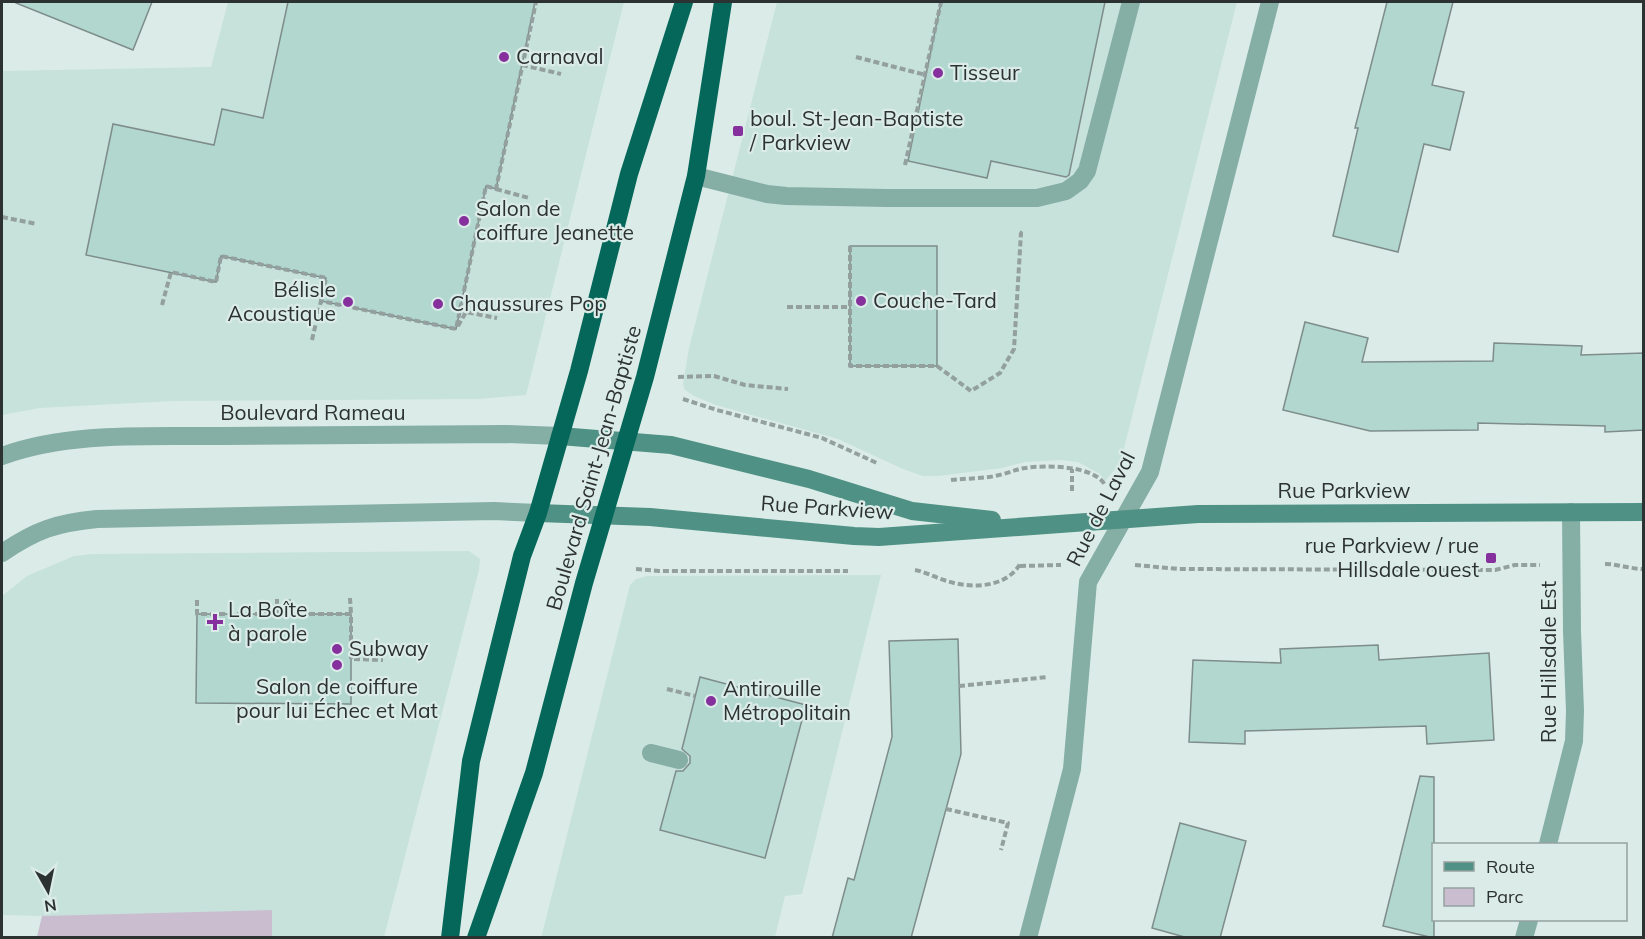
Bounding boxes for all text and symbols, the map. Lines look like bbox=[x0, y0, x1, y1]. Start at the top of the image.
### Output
place label: Carnaval bbox=[516, 43, 604, 69]
marker: Carnaval bbox=[497, 50, 511, 64]
place label: Tisseur bbox=[950, 59, 1020, 85]
marker: Tisseur bbox=[931, 66, 945, 80]
place label: boul. St-Jean-Baptiste / Parkview bbox=[749, 105, 964, 155]
marker: boul. St-Jean-Baptiste / Parkview bbox=[731, 124, 745, 138]
place label: Salon de coiffure Jeanette bbox=[476, 195, 634, 245]
marker: Salon de coiffure Jeanette bbox=[457, 214, 471, 228]
place label: Bélisle Acoustique bbox=[228, 276, 336, 326]
place label: Couche-Tard bbox=[873, 287, 997, 313]
place label: Chaussures Pop bbox=[450, 290, 607, 316]
marker: Couche-Tard bbox=[854, 294, 868, 308]
marker: Bélisle Acoustique bbox=[341, 295, 355, 309]
marker: Chaussures Pop bbox=[431, 297, 445, 311]
street label: Boulevard Saint-Jean-Baptiste bbox=[540, 322, 646, 613]
street label: Boulevard Rameau bbox=[220, 399, 406, 425]
street label: Rue de Laval bbox=[1060, 447, 1140, 570]
street label: Rue Parkview bbox=[1277, 477, 1411, 503]
street label: Rue Parkview bbox=[760, 489, 894, 525]
place label: rue Parkview / rue Hillsdale ouest bbox=[1305, 532, 1479, 582]
marker: rue Parkview / rue Hillsdale ouest bbox=[1484, 551, 1498, 565]
street label: Rue Hillsdale Est bbox=[1535, 581, 1561, 743]
place label: La Boîte à parole bbox=[228, 596, 307, 646]
marker: La Boîte à parole bbox=[206, 613, 224, 631]
place label: Subway bbox=[349, 635, 428, 661]
marker: Subway bbox=[330, 642, 344, 656]
marker: Salon de coiffure pour lui Échec et Mat bbox=[330, 658, 344, 672]
place label: Salon de coiffure pour lui Échec et Mat bbox=[236, 673, 438, 723]
place label: Antirouille Métropolitain bbox=[723, 675, 851, 725]
marker: Antirouille Métropolitain bbox=[704, 694, 718, 708]
legend bbox=[1432, 843, 1627, 921]
text: Route bbox=[1486, 855, 1535, 878]
north arrow bbox=[18, 861, 78, 921]
text: Parc bbox=[1486, 885, 1524, 908]
text: N bbox=[43, 895, 58, 917]

